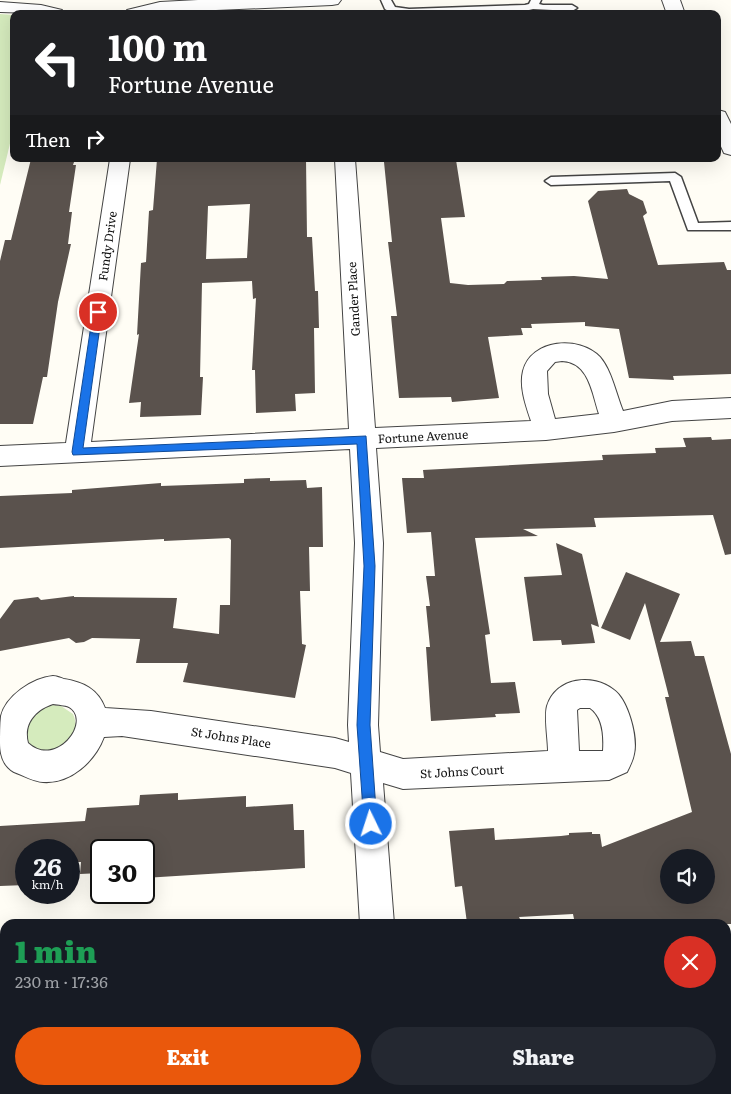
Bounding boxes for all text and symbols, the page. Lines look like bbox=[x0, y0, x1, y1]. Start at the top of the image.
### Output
text: 100 m bbox=[108, 20, 208, 72]
icon: left bbox=[25, 30, 90, 95]
text: Fortune Avenue bbox=[108, 67, 274, 100]
text: Then bbox=[25, 125, 71, 153]
icon: right bbox=[81, 125, 109, 153]
street label: Fundy Drive bbox=[93, 210, 121, 282]
street label: Gander Place bbox=[342, 261, 364, 337]
pin bbox=[77, 291, 119, 333]
icon: arrive bbox=[84, 298, 112, 326]
street label: Fortune Avenue bbox=[377, 425, 469, 447]
street label: St Johns Place bbox=[190, 722, 272, 752]
street label: St Johns Court bbox=[419, 760, 505, 782]
position arrow bbox=[344, 797, 396, 849]
speed limit sign: 30 bbox=[90, 839, 155, 904]
text: 26 bbox=[33, 847, 62, 884]
map controls bbox=[660, 849, 715, 904]
button: sound bbox=[660, 849, 715, 904]
text: km/h bbox=[32, 875, 63, 893]
text: 1 min bbox=[15, 928, 97, 972]
button: close bbox=[664, 936, 716, 988]
text: 230 m · 17:36 bbox=[15, 969, 108, 993]
button: Exit bbox=[15, 1027, 361, 1085]
button: Share bbox=[371, 1027, 716, 1085]

